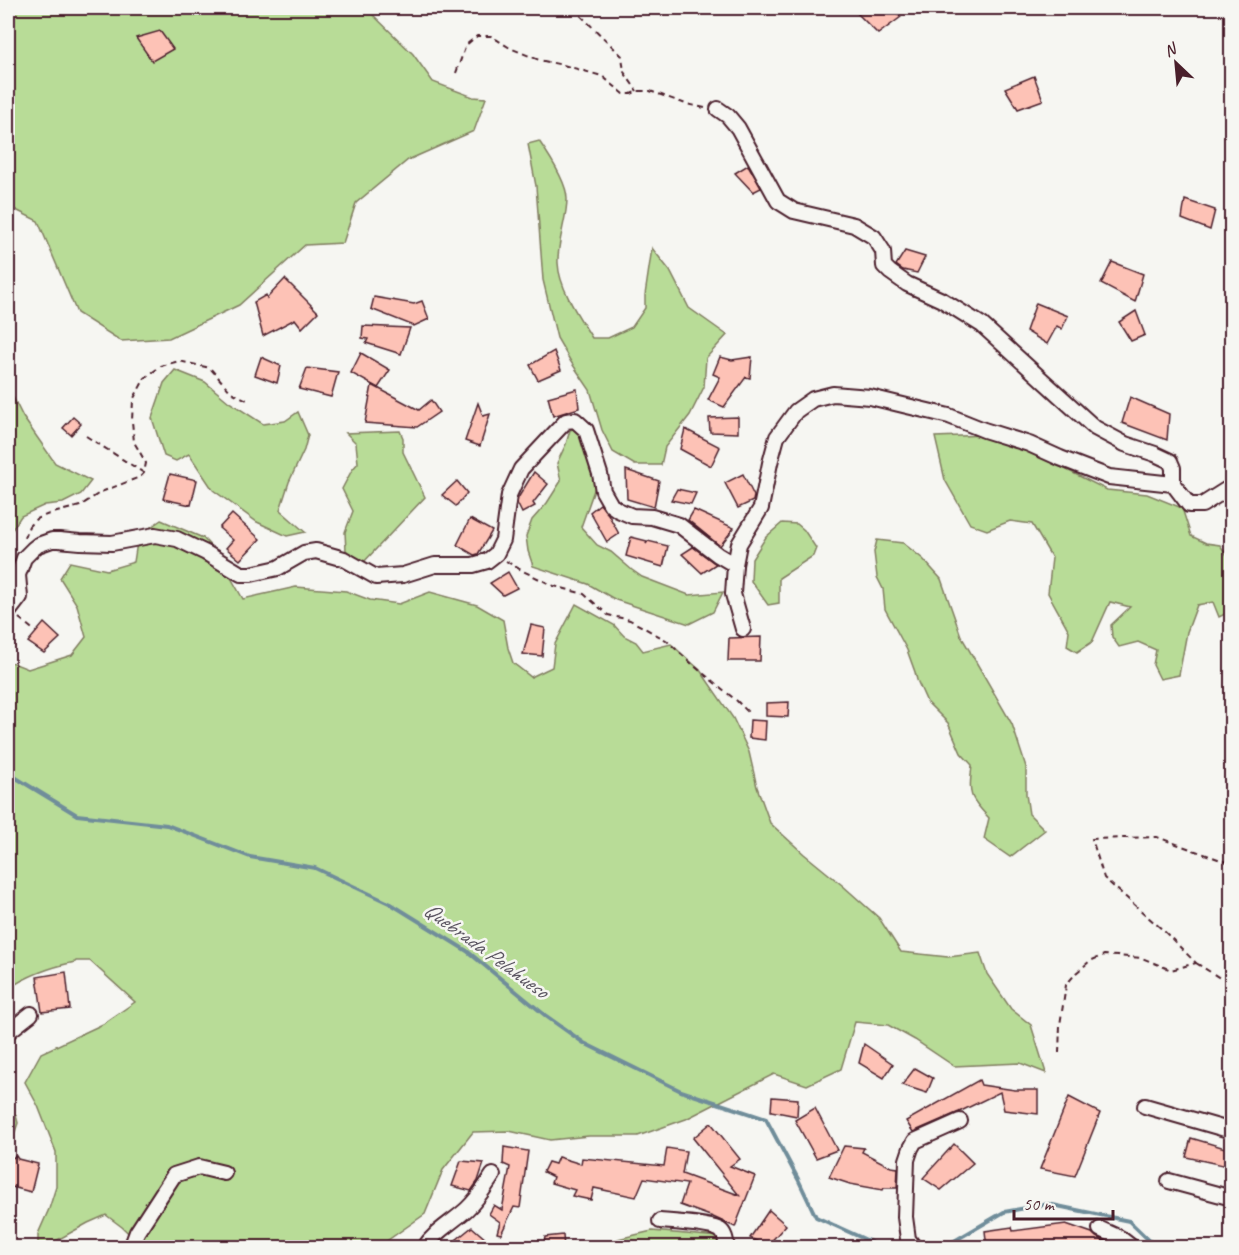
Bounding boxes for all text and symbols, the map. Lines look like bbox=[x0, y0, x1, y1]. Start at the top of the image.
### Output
north arrow bbox=[1146, 33, 1206, 93]
text: N bbox=[1161, 38, 1181, 62]
water label: Quebrada Pelahueso bbox=[418, 895, 556, 1006]
scale bar bbox=[1014, 1183, 1113, 1221]
text: 50 m bbox=[1023, 1193, 1056, 1215]

